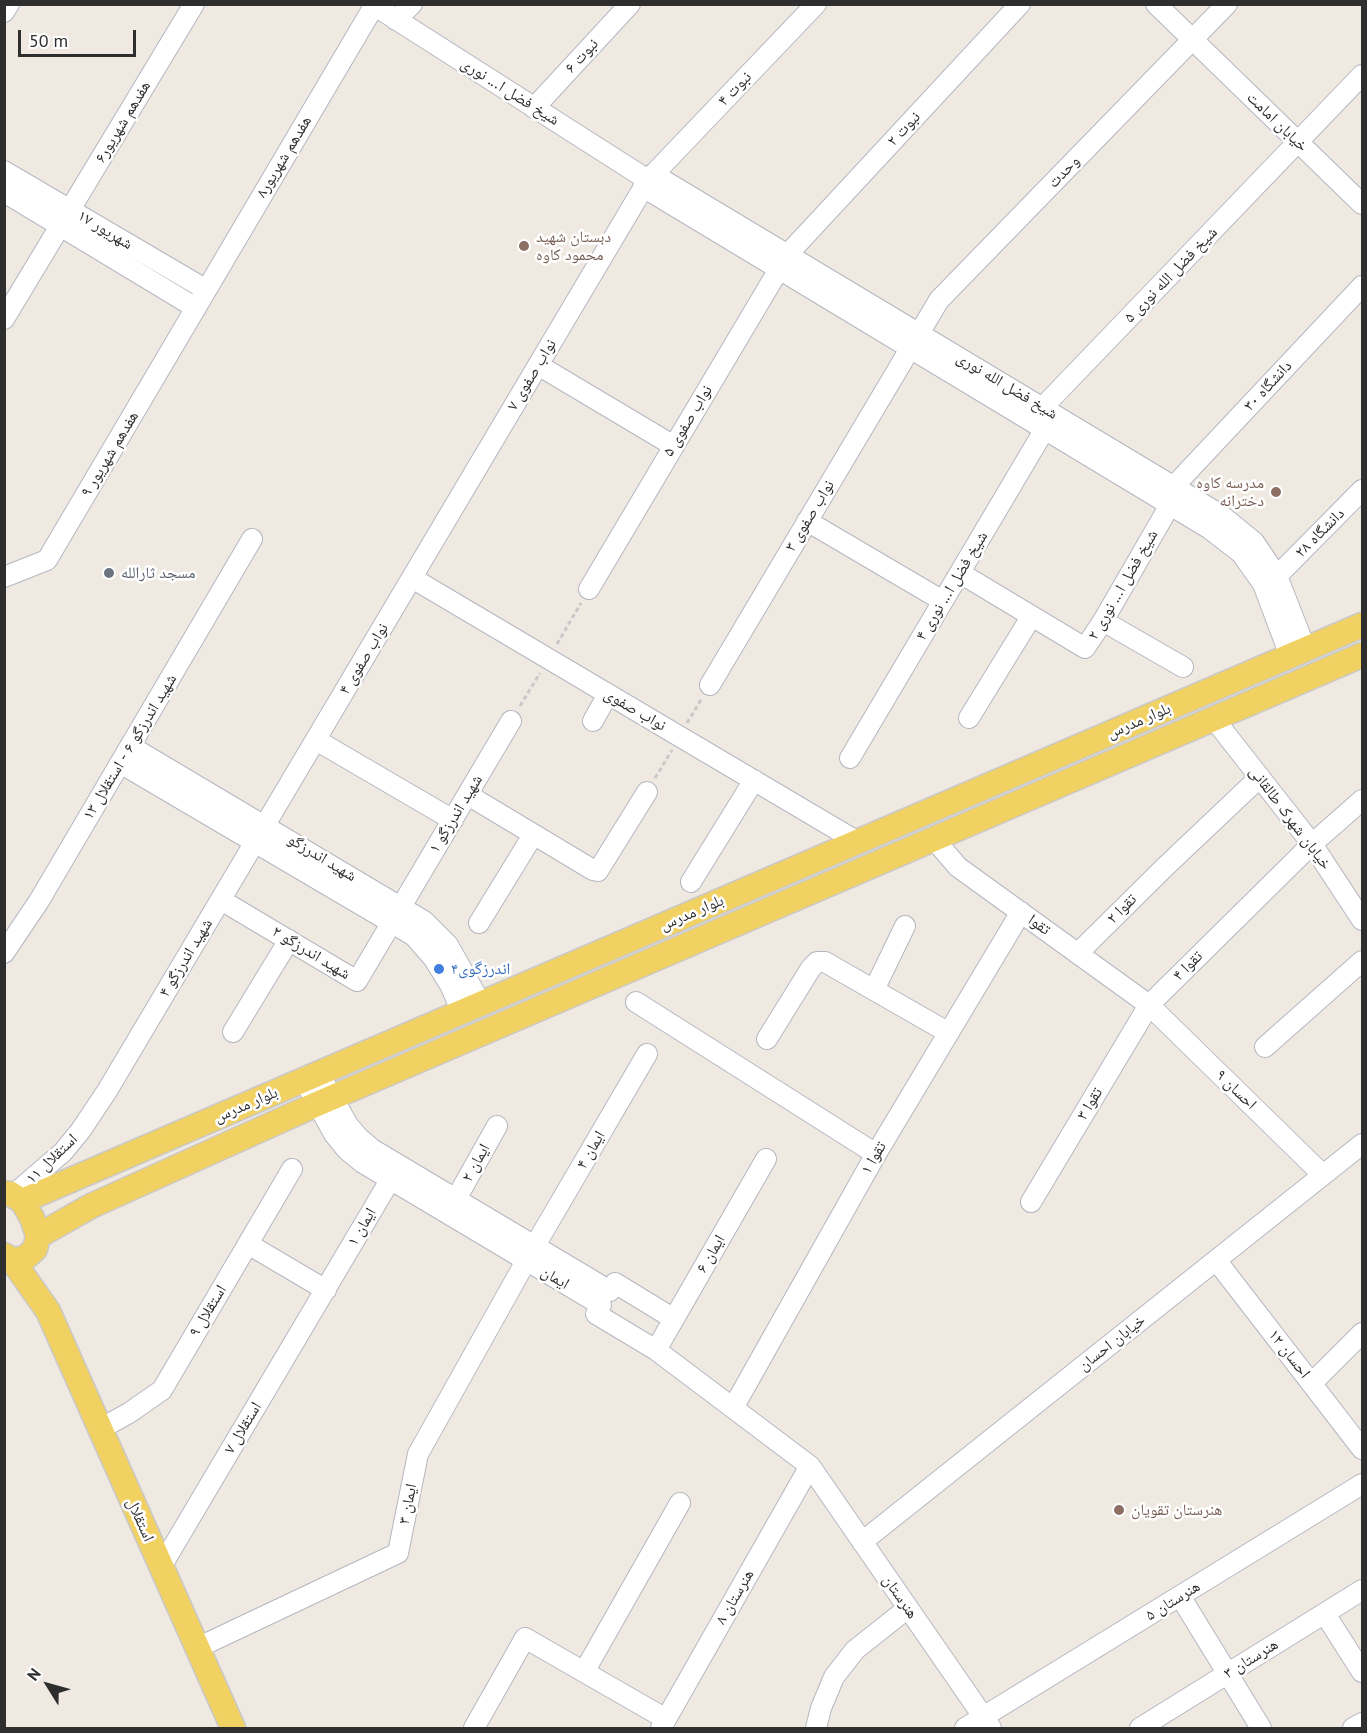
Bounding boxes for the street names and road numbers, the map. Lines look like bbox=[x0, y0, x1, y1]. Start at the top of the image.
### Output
street label: نبوت ۶ bbox=[561, 35, 603, 77]
street label: شیخ فضل ا... نوری bbox=[457, 54, 563, 130]
street label: نبوت ۴ bbox=[714, 68, 756, 110]
street label: هفدهم شهریور۶ bbox=[91, 78, 155, 166]
street label: خیابان امامت bbox=[1242, 88, 1312, 156]
street label: نبوت ۲ bbox=[883, 108, 925, 150]
street label: هفدهم شهریور۸ bbox=[252, 113, 316, 201]
street label: وحدت bbox=[1044, 152, 1084, 192]
street label: ۱۷ شهریور bbox=[74, 206, 136, 254]
street label: شیخ فضل‌ الله نوری ۵ bbox=[1120, 223, 1222, 327]
street label: نواب صفوی ۷ bbox=[503, 336, 561, 414]
street label: شیخ فضل الله نوری bbox=[953, 348, 1061, 424]
street label: دانشگاه ۳۰ bbox=[1240, 357, 1296, 415]
street label: نواب صفوی ۵ bbox=[659, 382, 717, 460]
street label: هفدهم شهریور ۹ bbox=[77, 408, 143, 500]
street label: نواب صفوی ۳ bbox=[781, 477, 839, 555]
street label: دانشگاه ۲۸ bbox=[1291, 504, 1349, 562]
street label: شیخ فضل ا... نوری ۲ bbox=[1084, 527, 1162, 643]
street label: شیخ فضل ا... نوری ۴ bbox=[912, 528, 992, 644]
street label: نواب صفوی ۴ bbox=[335, 620, 393, 698]
street label: شهید اندرزگو ۶ - استقلال ۱۳ bbox=[79, 671, 181, 823]
street label: نواب صفوی bbox=[601, 685, 669, 735]
street label: بلوار مدرس bbox=[1104, 699, 1174, 743]
street label: خیابان شهرک طالقانی bbox=[1245, 762, 1335, 874]
street label: شهید اندرزگو ۱ bbox=[425, 771, 487, 857]
street label: شهید اندرزگو bbox=[284, 830, 360, 886]
street label: تقوا ۲ bbox=[1103, 890, 1141, 928]
street label: بلوار مدرس bbox=[657, 891, 727, 935]
street label: تقوا bbox=[1024, 911, 1054, 939]
street label: شهید اندرزگو ۴ bbox=[155, 915, 217, 1001]
street label: شهید اندرزگو ۲ bbox=[268, 922, 354, 984]
street label: تقوا ۴ bbox=[1169, 947, 1207, 985]
street label: احسان ۹ bbox=[1212, 1066, 1260, 1114]
street label: بلوار مدرس bbox=[211, 1083, 281, 1127]
street label: تقوا ۳ bbox=[1073, 1084, 1107, 1124]
street label: ایمان ۴ bbox=[572, 1128, 610, 1172]
street label: استقلال ۱۱ bbox=[22, 1130, 82, 1188]
street label: تقوا ۱ bbox=[857, 1138, 891, 1178]
street label: ایمان ۲ bbox=[458, 1141, 494, 1185]
street label: ایمان ۱ bbox=[343, 1205, 381, 1249]
street label: ایمان ۶ bbox=[692, 1232, 730, 1276]
street label: ایمان bbox=[537, 1262, 573, 1294]
street label: استقلال ۹ bbox=[185, 1282, 231, 1340]
street label: خیابان احسان bbox=[1075, 1311, 1149, 1375]
street label: احسان ۱۲ bbox=[1264, 1326, 1314, 1382]
street label: استقلال ۷ bbox=[220, 1399, 266, 1457]
street label: ایمان ۳ bbox=[395, 1482, 421, 1526]
street label: استقلال bbox=[122, 1495, 158, 1545]
street label: هنرستان ۸ bbox=[712, 1566, 758, 1628]
street label: هنرستان bbox=[878, 1571, 922, 1623]
street label: هنرستان ۵ bbox=[1142, 1577, 1204, 1625]
street label: هنرستان ۳ bbox=[1220, 1635, 1282, 1683]

